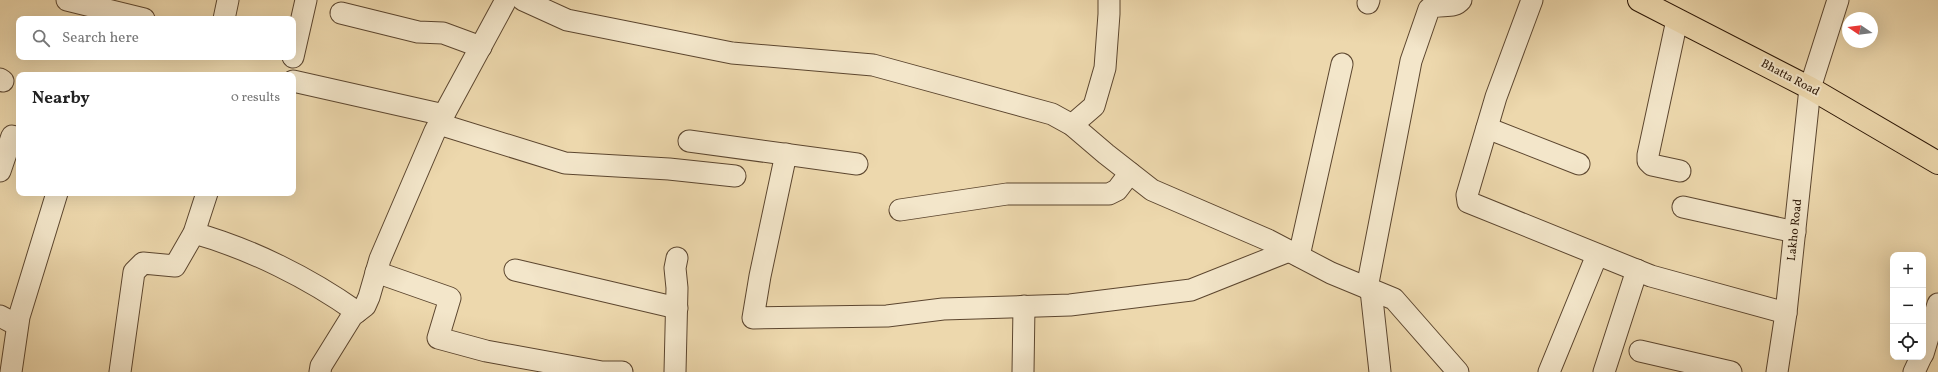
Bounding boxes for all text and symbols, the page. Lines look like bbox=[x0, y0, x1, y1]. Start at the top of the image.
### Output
north arrow bbox=[1842, 12, 1878, 48]
search box bbox=[16, 16, 296, 60]
icon: search bbox=[30, 27, 52, 49]
text: Search here bbox=[62, 28, 139, 49]
street label: Bhatta Road bbox=[1758, 56, 1822, 100]
text: Nearby bbox=[32, 87, 90, 110]
text: 0 results bbox=[231, 89, 280, 107]
street label: Lakho Road bbox=[1784, 198, 1806, 262]
map controls bbox=[1890, 252, 1926, 360]
button: + bbox=[1890, 252, 1926, 288]
button: − bbox=[1890, 288, 1926, 324]
button: locate bbox=[1890, 324, 1926, 360]

